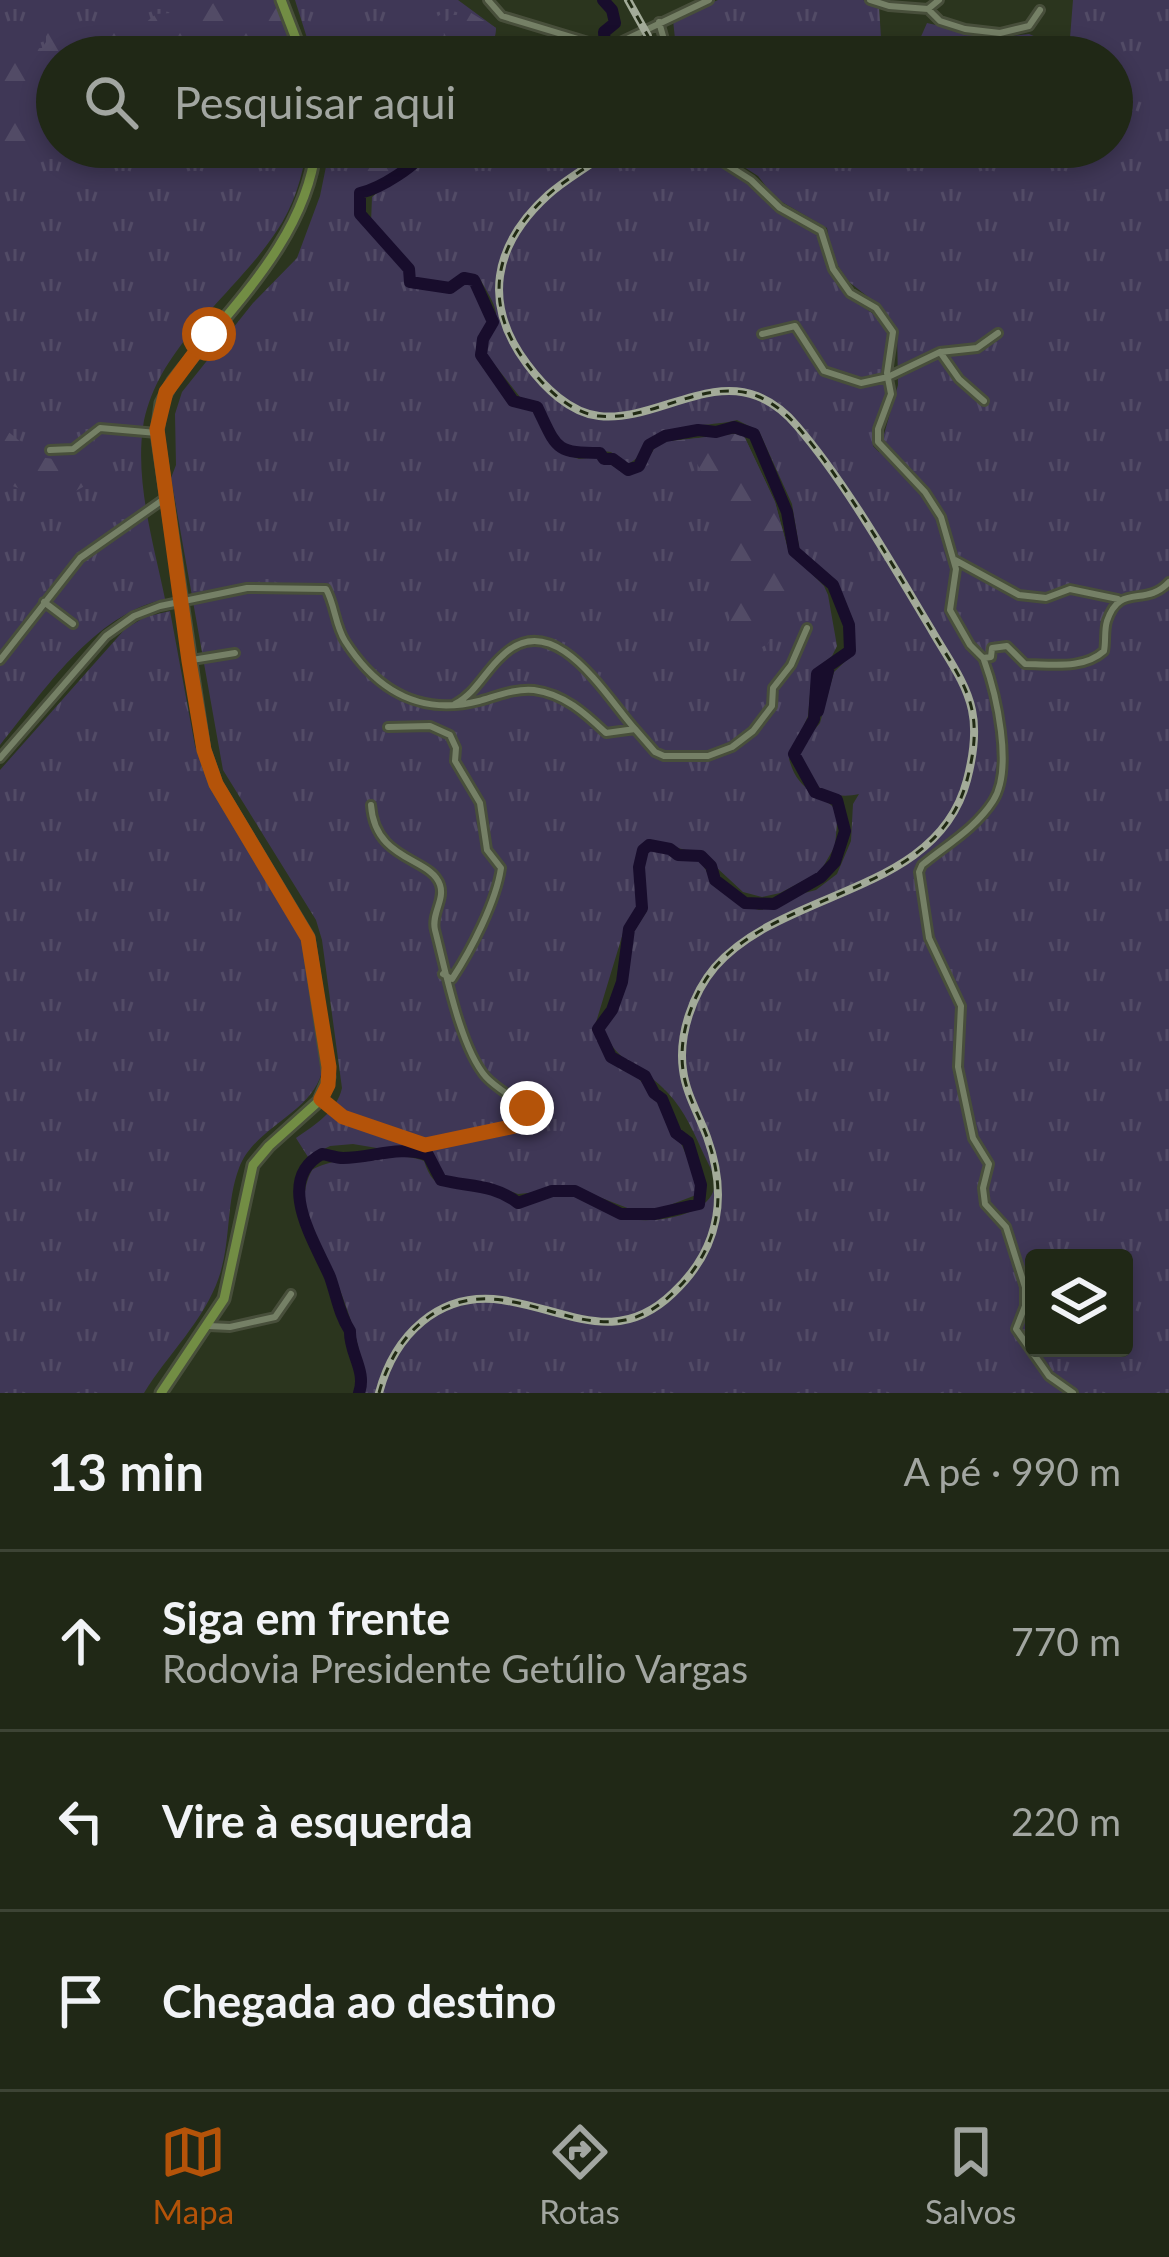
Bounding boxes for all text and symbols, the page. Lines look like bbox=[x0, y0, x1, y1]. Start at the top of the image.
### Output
search box bbox=[36, 36, 1133, 168]
icon: search bbox=[78, 69, 144, 135]
text: Pesquisar aqui bbox=[174, 75, 456, 129]
route start bbox=[182, 307, 236, 361]
route end bbox=[500, 1081, 554, 1135]
map controls bbox=[1025, 1249, 1133, 1357]
button: layers bbox=[1025, 1249, 1133, 1357]
text: 13 min bbox=[48, 1441, 204, 1502]
text: A pé · 990 m bbox=[903, 1448, 1121, 1494]
text: Siga em frente bbox=[162, 1591, 450, 1645]
icon: ahead bbox=[48, 1608, 114, 1674]
text: 770 m bbox=[1011, 1618, 1121, 1664]
text: Rodovia Presidente Getúlio Vargas bbox=[162, 1645, 748, 1691]
icon: left bbox=[48, 1788, 114, 1854]
text: Vire à esquerda bbox=[162, 1794, 473, 1848]
text: 220 m bbox=[1011, 1798, 1121, 1844]
icon: arrive bbox=[48, 1968, 114, 2034]
text: Chegada ao destino bbox=[162, 1974, 556, 2028]
tab: Mapa bbox=[153, 2119, 234, 2231]
tab: Rotas bbox=[539, 2119, 620, 2231]
tab: Salvos bbox=[925, 2119, 1016, 2231]

